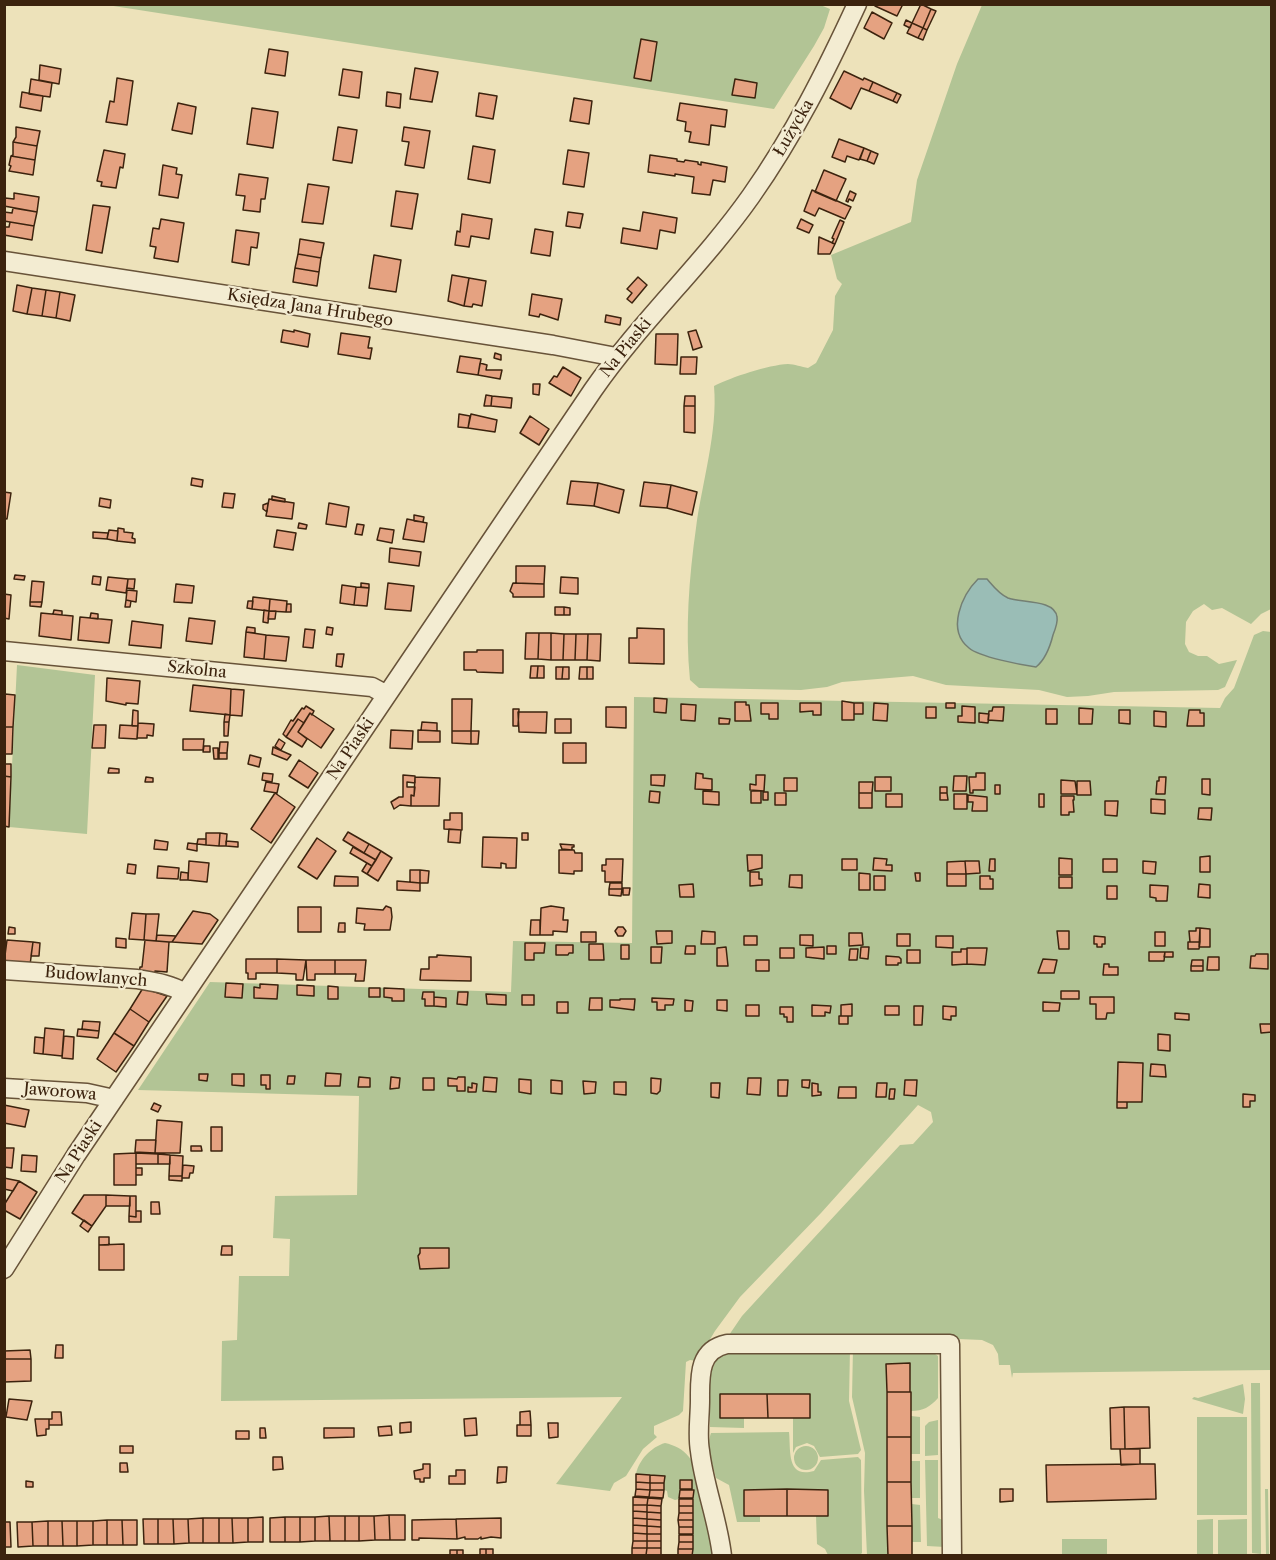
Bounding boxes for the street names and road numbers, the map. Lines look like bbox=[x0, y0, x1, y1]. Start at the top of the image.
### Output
street label: Łużycka bbox=[770, 96, 818, 160]
street label: Księdza Jana Hrubego bbox=[226, 285, 394, 331]
street label: Na Piaski bbox=[596, 315, 656, 381]
street label: Szkolna bbox=[166, 657, 228, 683]
street label: Na Piaski bbox=[323, 714, 379, 784]
street label: Budowlanych bbox=[44, 963, 148, 991]
street label: Jaworowa bbox=[23, 1079, 97, 1105]
street label: Na Piaski bbox=[52, 1117, 106, 1187]

